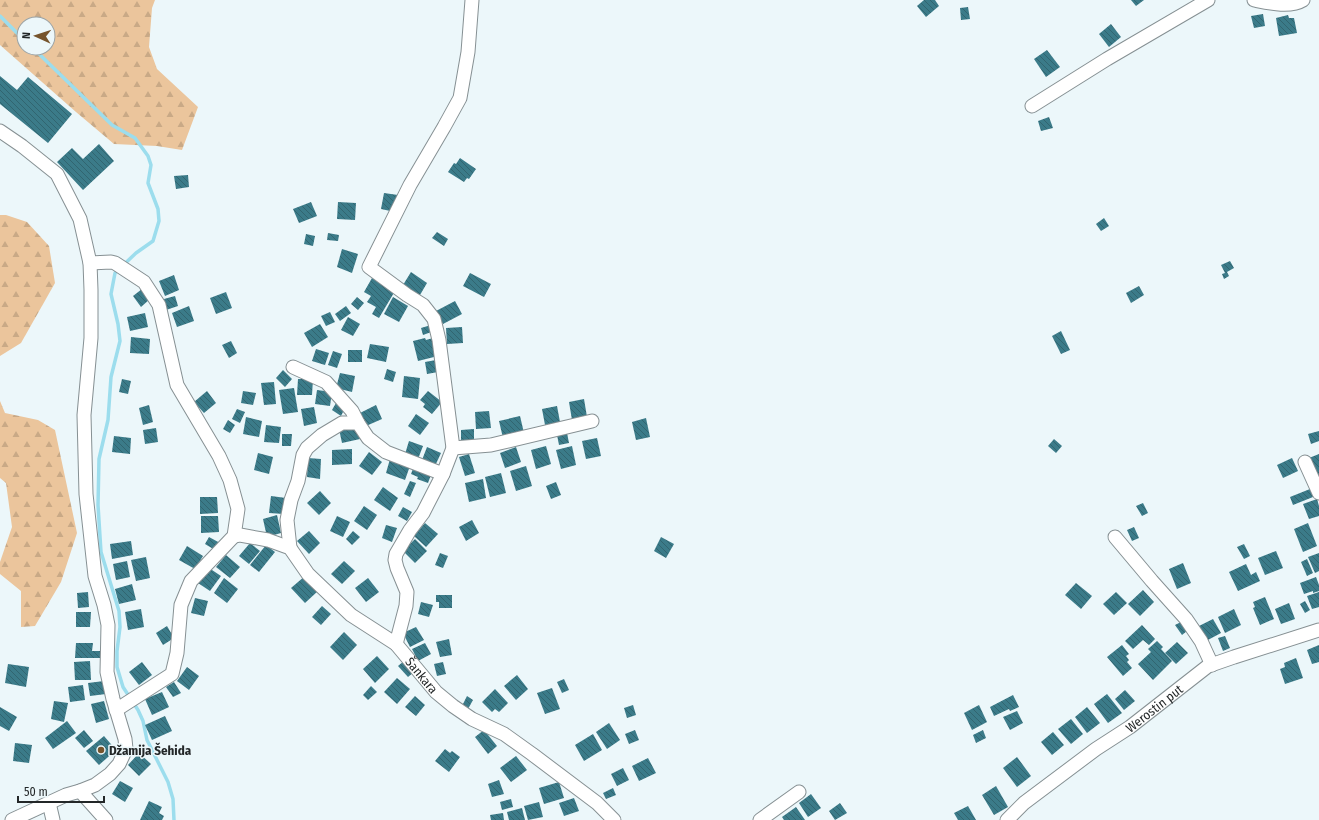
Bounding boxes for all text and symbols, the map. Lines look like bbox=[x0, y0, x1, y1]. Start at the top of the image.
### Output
north arrow bbox=[16, 16, 56, 56]
text: N bbox=[20, 32, 33, 39]
street label: Šankara bbox=[402, 654, 441, 697]
street label: Werostin put bbox=[1123, 681, 1186, 736]
place label: Džamija Šehida bbox=[109, 742, 192, 758]
marker: Džamija Šehida bbox=[96, 745, 106, 755]
scale bar bbox=[18, 778, 104, 804]
text: 50 m bbox=[24, 785, 48, 799]

